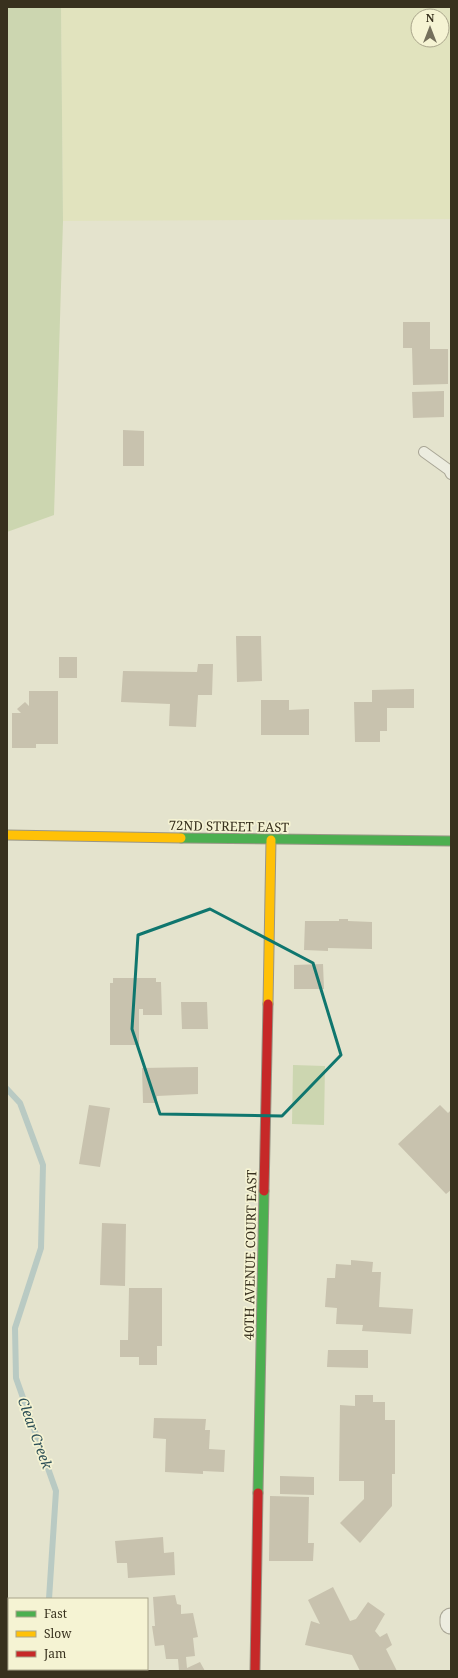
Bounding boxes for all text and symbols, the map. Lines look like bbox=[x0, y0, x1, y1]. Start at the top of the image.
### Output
north arrow bbox=[410, 8, 450, 48]
text: N bbox=[426, 10, 435, 25]
street label: 72ND STREET EAST bbox=[169, 816, 289, 836]
street label: 40TH AVENUE COURT EAST bbox=[240, 1170, 260, 1340]
water label: Clear Creek bbox=[14, 1394, 58, 1472]
legend bbox=[8, 1598, 148, 1670]
text: Fast bbox=[44, 1605, 67, 1622]
text: Slow bbox=[44, 1625, 72, 1642]
text: Jam bbox=[43, 1645, 66, 1662]

